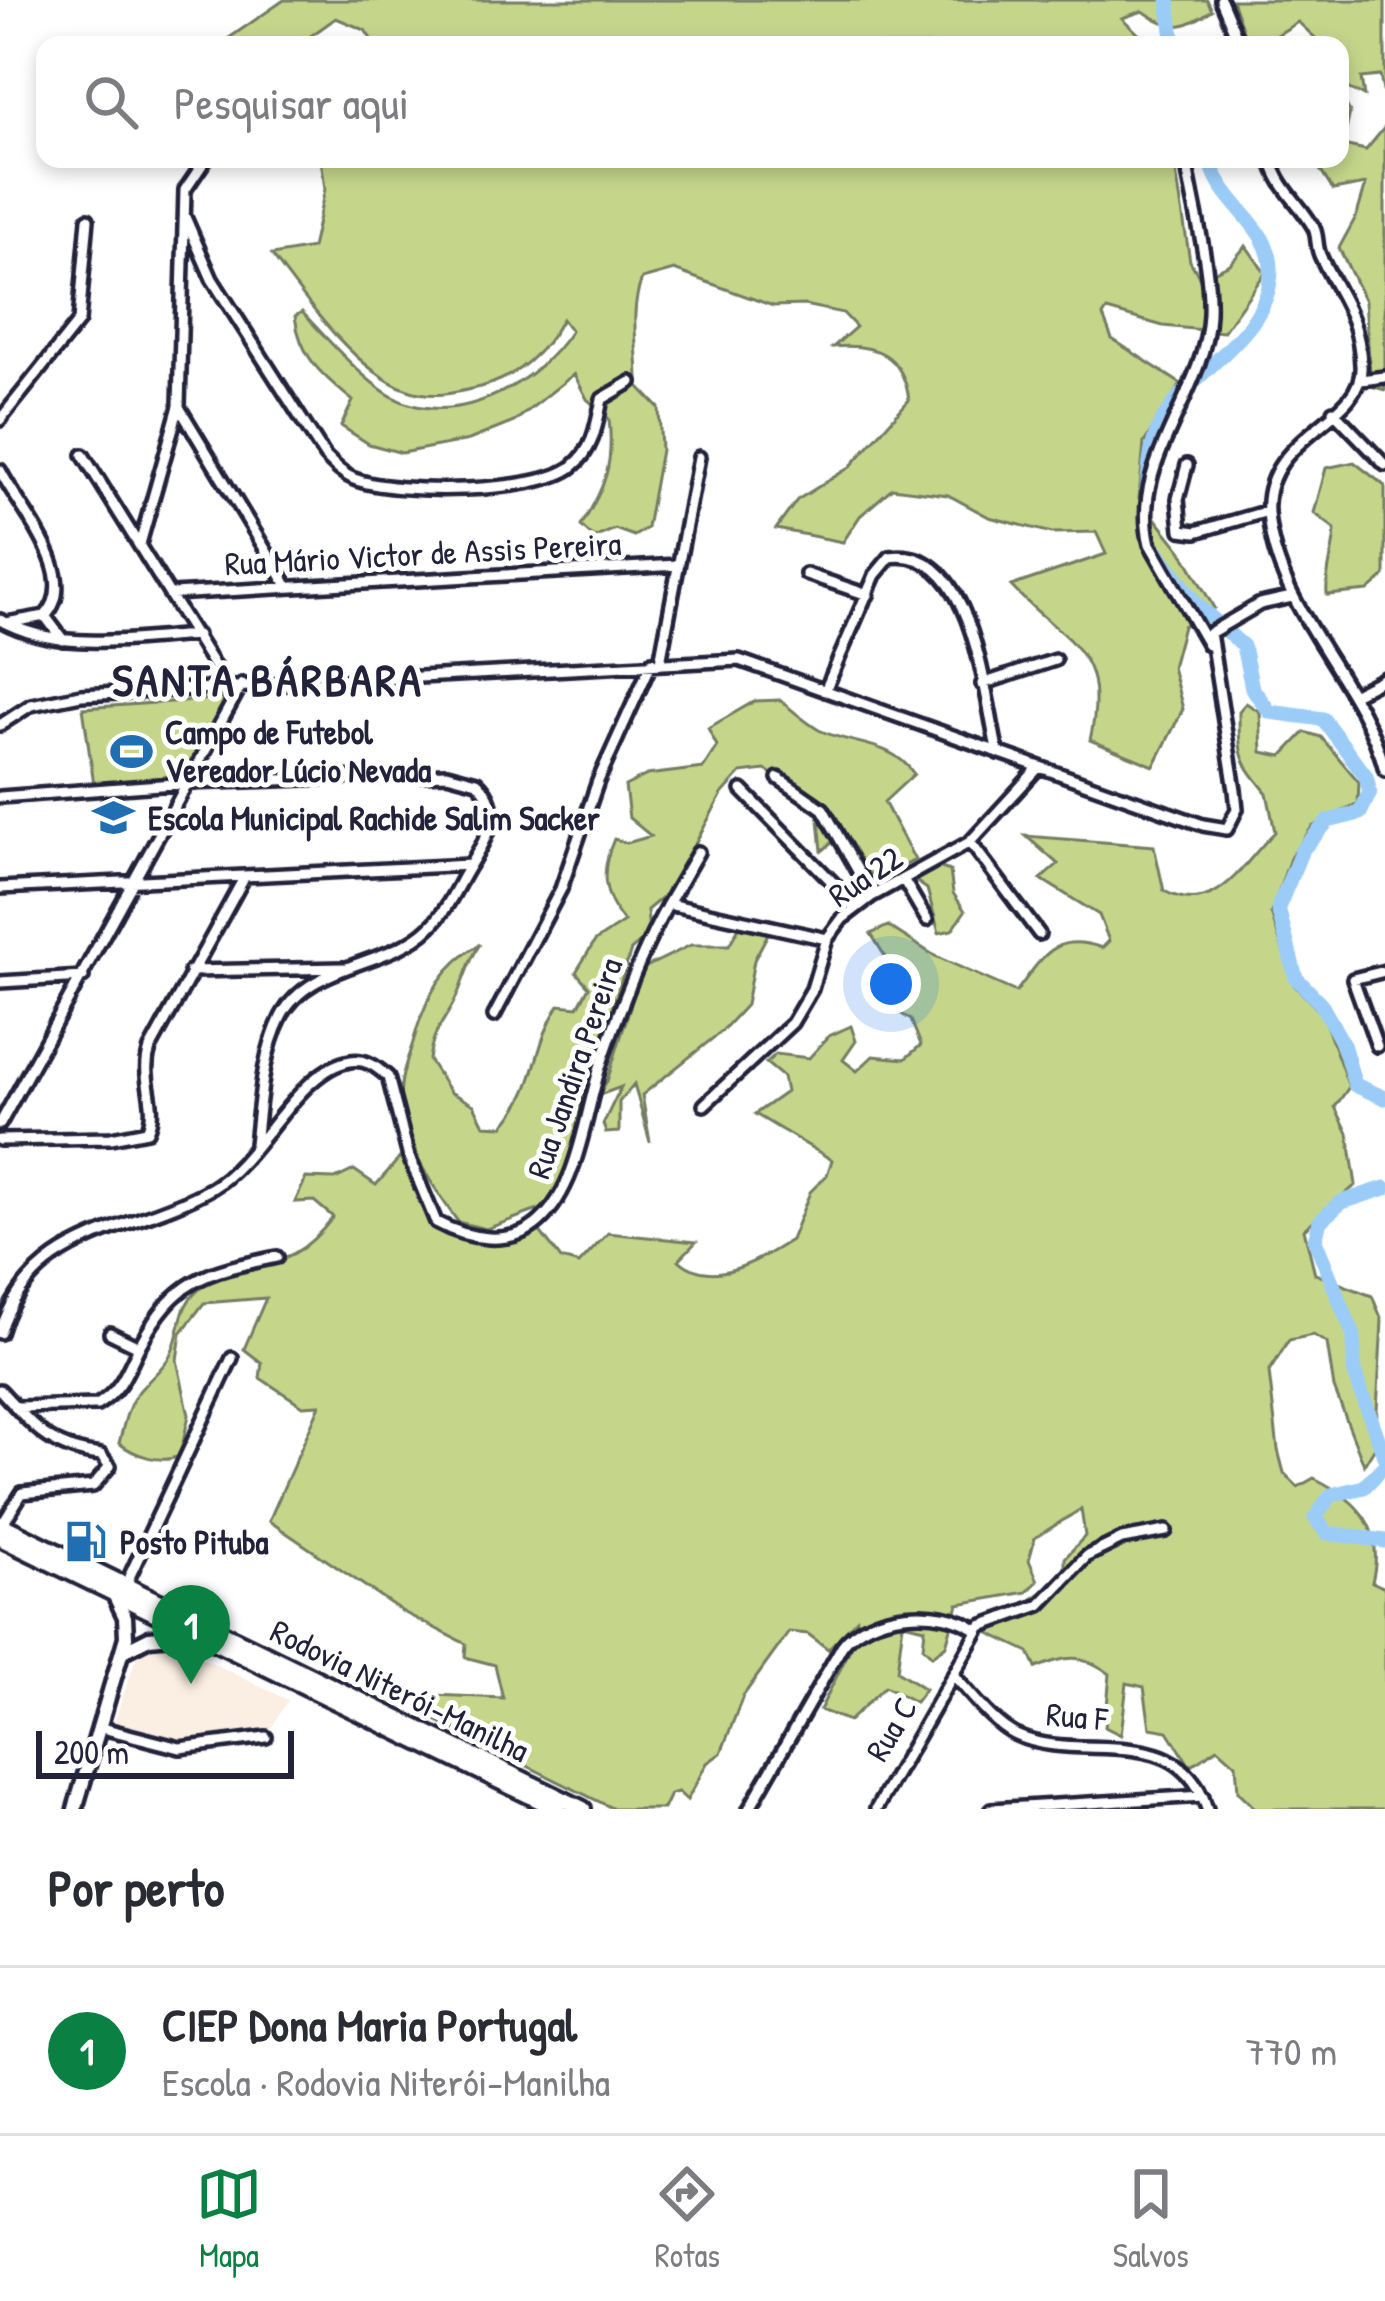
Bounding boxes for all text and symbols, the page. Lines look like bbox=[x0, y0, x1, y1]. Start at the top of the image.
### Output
search box bbox=[36, 36, 1349, 168]
icon: search bbox=[78, 69, 144, 135]
text: Pesquisar aqui bbox=[174, 72, 409, 133]
street label: Rua Mário Victor de Assis Pereira bbox=[224, 521, 622, 585]
district label: SANTA BÁRBARA bbox=[112, 649, 424, 710]
place label: Campo de Futebol Vereador Lúcio Nevada bbox=[165, 710, 431, 792]
sports icon: Campo de Futebol Vereador Lúcio Nevada bbox=[108, 728, 154, 774]
school or university icon: Escola Municipal Rachide Salim Sacker bbox=[91, 795, 137, 841]
place label: Escola Municipal Rachide Salim Sacker bbox=[148, 796, 600, 842]
street label: Rua 22 bbox=[820, 835, 911, 916]
street label: Rua Jandira Pereira bbox=[516, 952, 632, 1184]
your location bbox=[861, 954, 921, 1014]
fuel station icon: Posto Pituba bbox=[63, 1519, 109, 1565]
place label: Posto Pituba bbox=[120, 1520, 269, 1564]
pin: 1 bbox=[152, 1585, 230, 1684]
street label: Rodovia Niterói-Manilha bbox=[264, 1608, 537, 1772]
street label: Rua C bbox=[855, 1689, 927, 1769]
street label: Rua F bbox=[1045, 1691, 1111, 1741]
scale bar bbox=[36, 1725, 294, 1778]
text: 200 m bbox=[54, 1730, 129, 1774]
text: Por perto bbox=[48, 1853, 224, 1922]
text: CIEP Dona Maria Portugal bbox=[162, 1994, 577, 2055]
text: 1 bbox=[80, 2024, 94, 2077]
text: 770 m bbox=[1245, 2024, 1337, 2077]
text: Escola · Rodovia Niterói-Manilha bbox=[162, 2055, 610, 2108]
tab: Mapa bbox=[196, 2161, 262, 2277]
tab: Rotas bbox=[654, 2161, 720, 2277]
tab: Salvos bbox=[1113, 2161, 1189, 2277]

